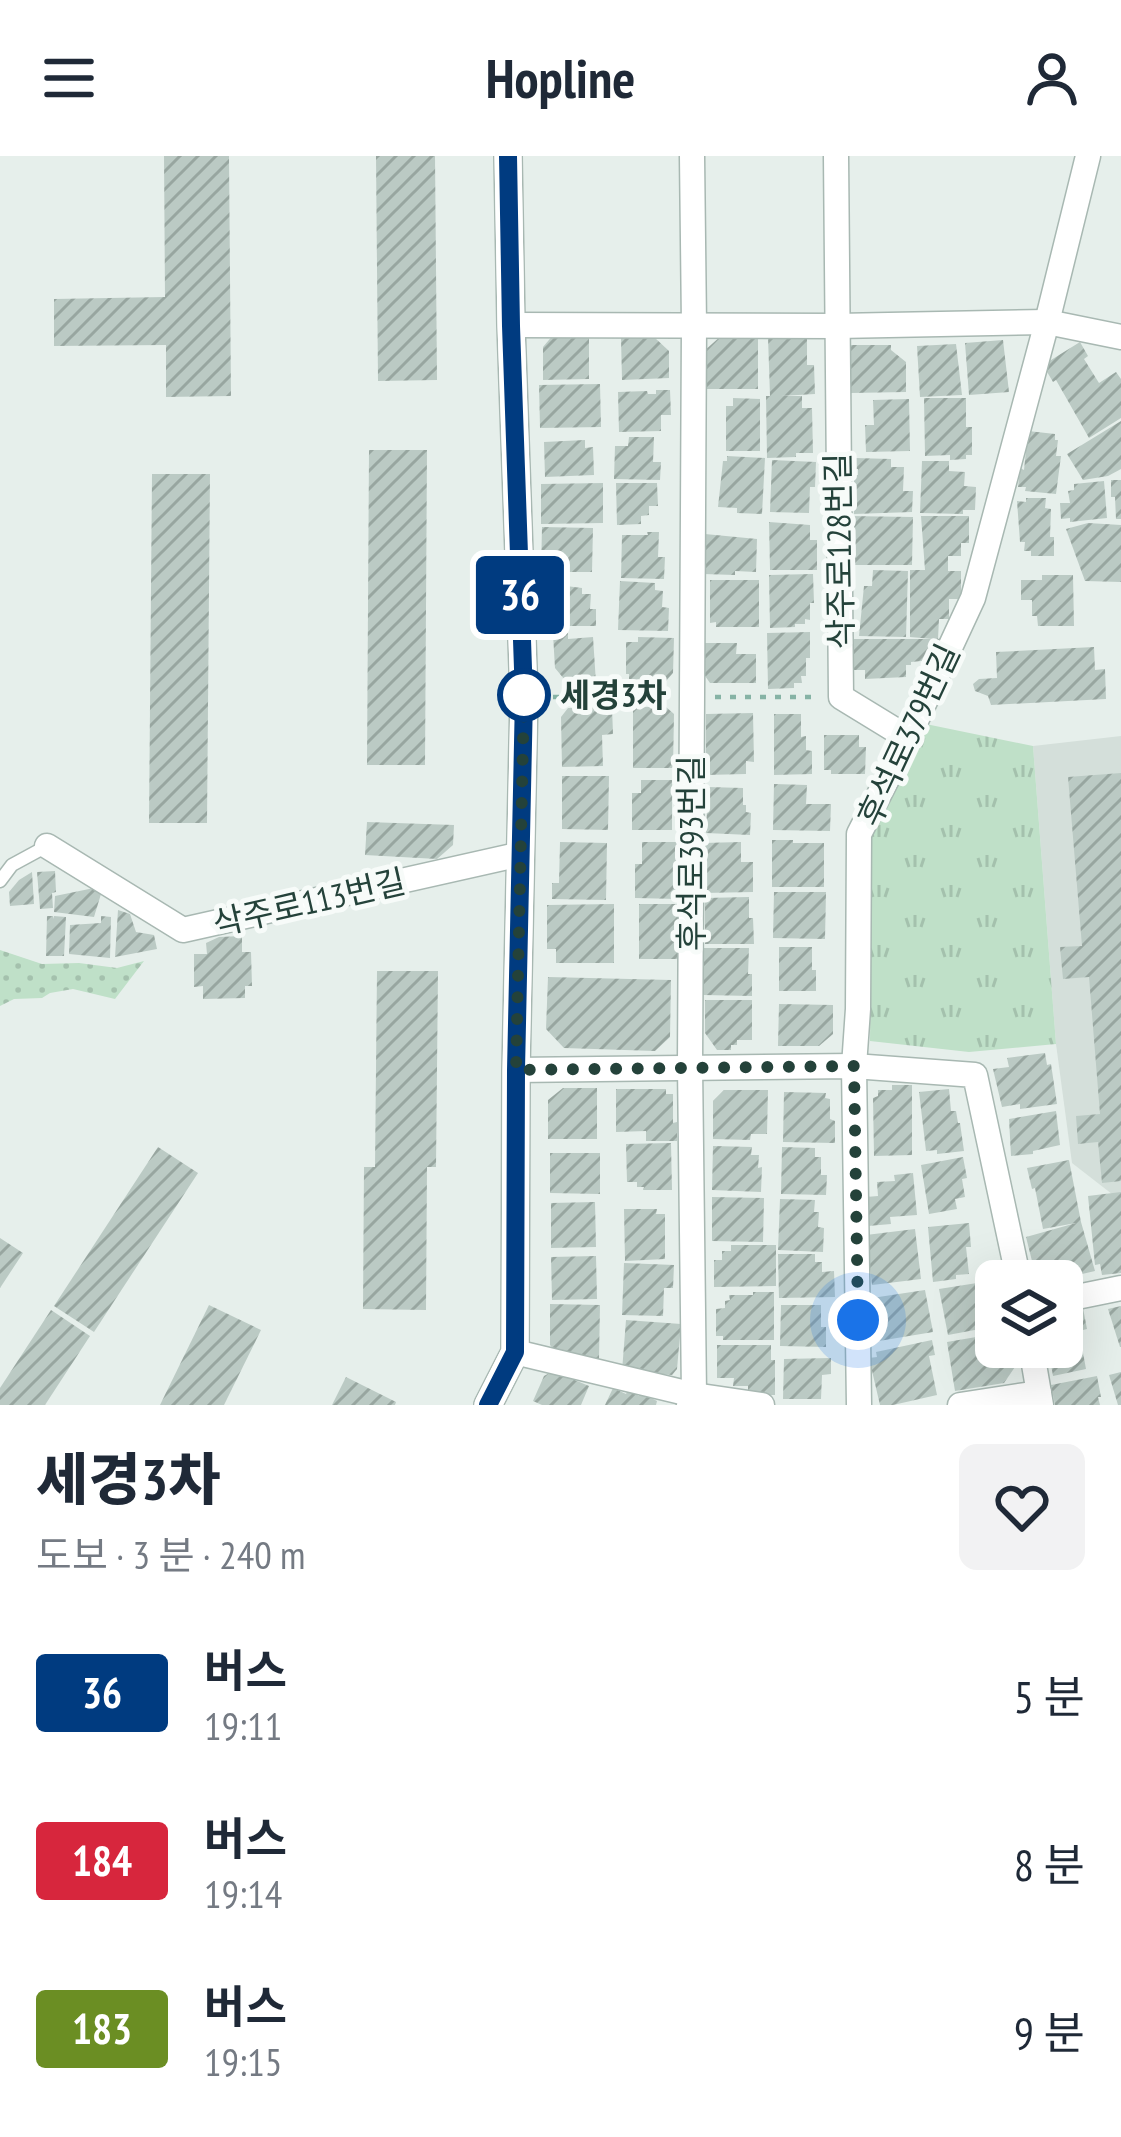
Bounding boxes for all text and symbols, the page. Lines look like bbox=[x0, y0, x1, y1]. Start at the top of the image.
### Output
text: Hopline bbox=[486, 43, 635, 113]
icon: menu bbox=[36, 45, 102, 111]
icon: person bbox=[1019, 45, 1085, 111]
street label: 삭주로128번길 bbox=[815, 452, 862, 650]
line badge: 36 bbox=[466, 556, 574, 634]
text: 36 bbox=[500, 567, 540, 622]
street label: 후석로379번길 bbox=[847, 637, 969, 833]
marker: 세경3차 bbox=[499, 670, 549, 720]
place label: 세경3차 bbox=[560, 673, 667, 716]
street label: 후석로393번길 bbox=[669, 755, 712, 951]
street label: 삭주로113번길 bbox=[208, 858, 409, 945]
map controls bbox=[975, 1260, 1083, 1368]
button: layers bbox=[975, 1260, 1083, 1368]
your location bbox=[828, 1290, 888, 1350]
text: 세경3차 bbox=[36, 1442, 221, 1516]
button: heart bbox=[959, 1444, 1085, 1570]
text: 도보 · 3 분 · 240 m bbox=[36, 1529, 305, 1580]
text: 버스 bbox=[204, 1641, 287, 1699]
text: 36 bbox=[82, 1665, 122, 1720]
text: 5 분 bbox=[1014, 1667, 1085, 1725]
text: 19:11 bbox=[204, 1700, 282, 1751]
text: 버스 bbox=[204, 1809, 287, 1867]
text: 184 bbox=[72, 1833, 132, 1888]
text: 8 분 bbox=[1014, 1835, 1085, 1893]
text: 19:14 bbox=[204, 1868, 282, 1919]
text: 버스 bbox=[204, 1977, 287, 2035]
text: 183 bbox=[72, 2001, 132, 2056]
text: 9 분 bbox=[1014, 2003, 1085, 2061]
text: 19:15 bbox=[204, 2036, 282, 2087]

